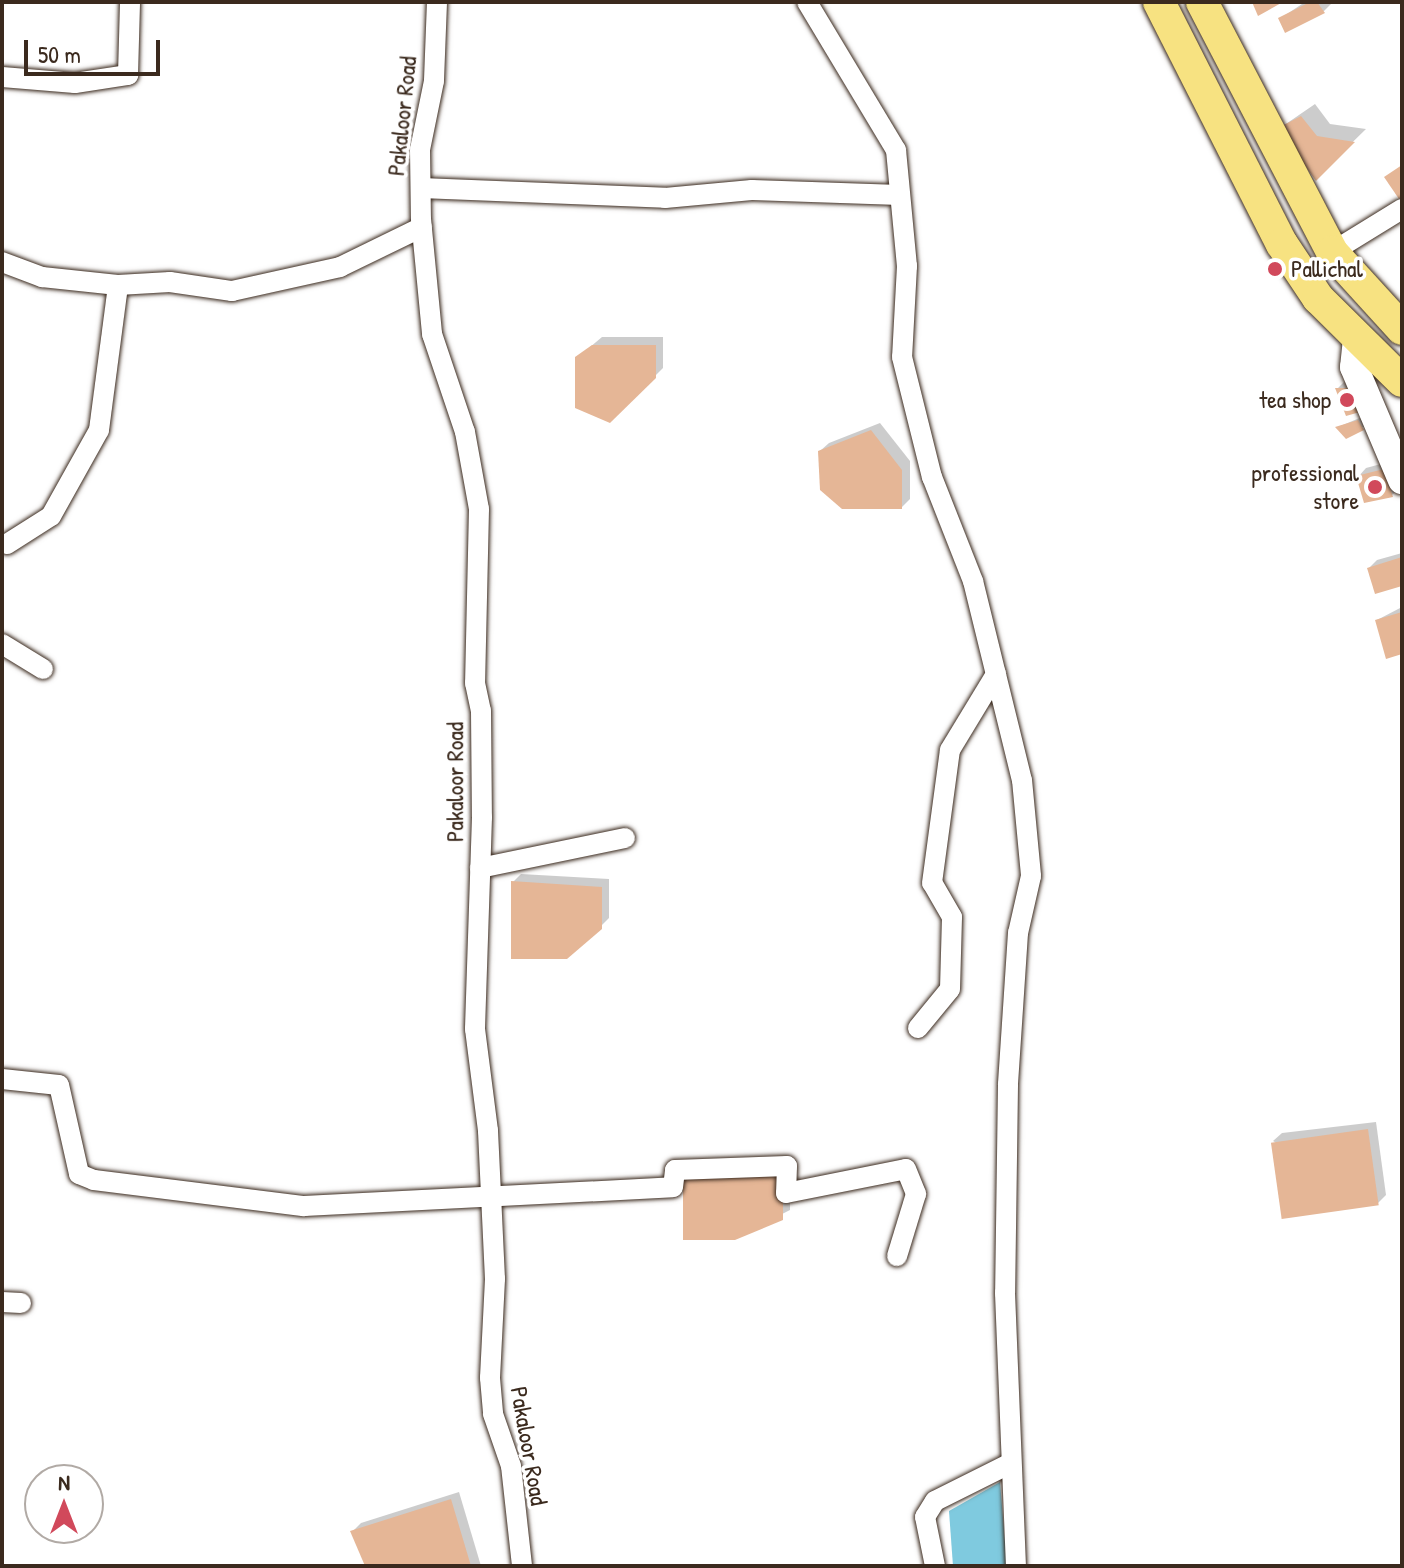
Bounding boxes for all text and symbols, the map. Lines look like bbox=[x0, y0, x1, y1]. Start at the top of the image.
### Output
scale bar bbox=[28, 24, 164, 74]
text: 50 m bbox=[38, 38, 81, 70]
street label: Pakaloor Road bbox=[381, 55, 423, 177]
place label: Pallichal bbox=[1291, 255, 1363, 283]
marker: Pallichal bbox=[1266, 260, 1284, 278]
place label: tea shop bbox=[1259, 386, 1331, 414]
marker: tea shop bbox=[1338, 391, 1356, 409]
place label: professional store bbox=[1251, 459, 1359, 515]
marker: professional store bbox=[1366, 478, 1384, 496]
street label: Pakaloor Road bbox=[441, 722, 469, 842]
street label: Pakaloor Road bbox=[504, 1384, 554, 1508]
north arrow bbox=[24, 1464, 104, 1544]
text: N bbox=[58, 1467, 70, 1497]

